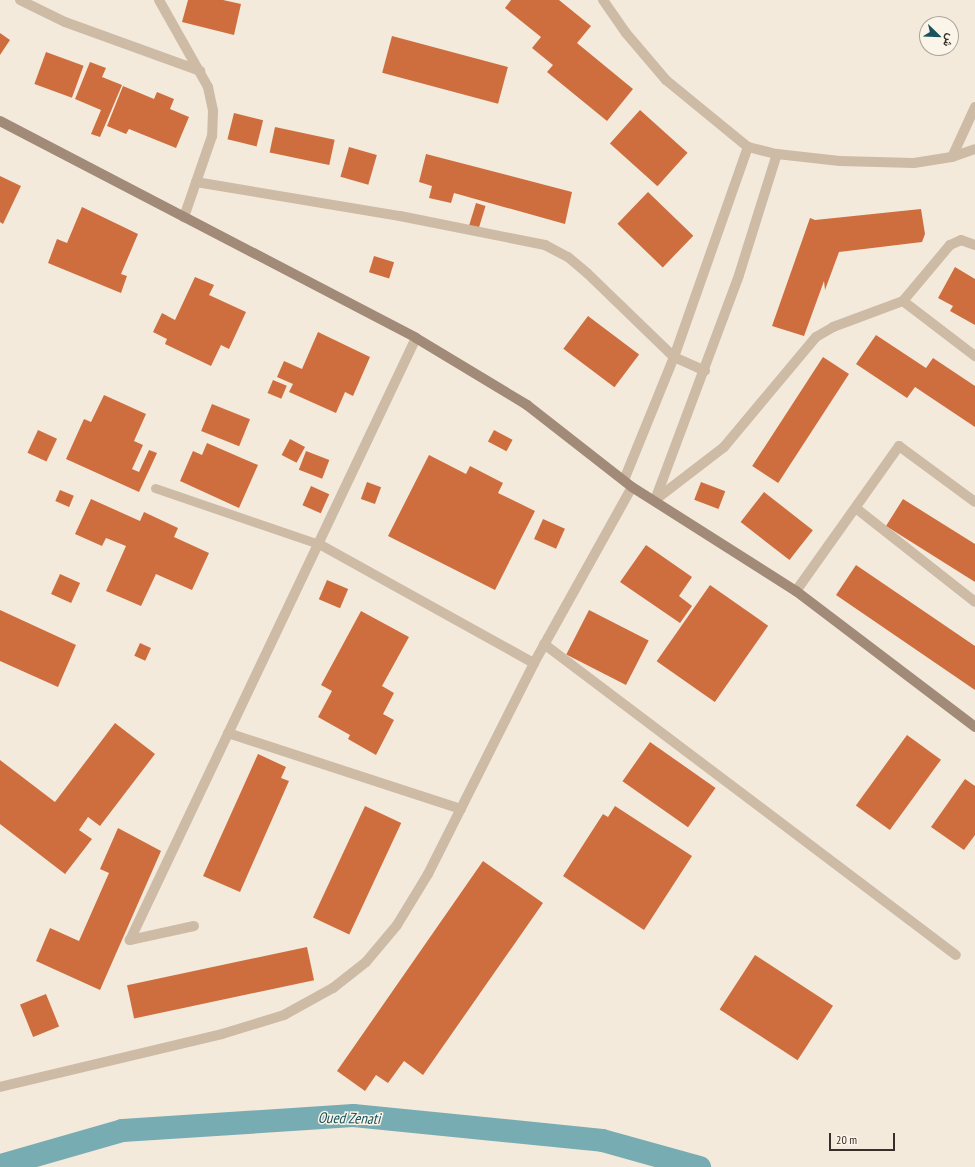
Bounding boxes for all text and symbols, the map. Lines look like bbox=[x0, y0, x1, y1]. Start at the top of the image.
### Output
north arrow bbox=[919, 16, 959, 56]
text: ش bbox=[940, 31, 958, 49]
water label: Oued Zenati bbox=[317, 1108, 381, 1128]
scale bar bbox=[831, 1125, 897, 1151]
text: 20 m bbox=[836, 1132, 857, 1147]

